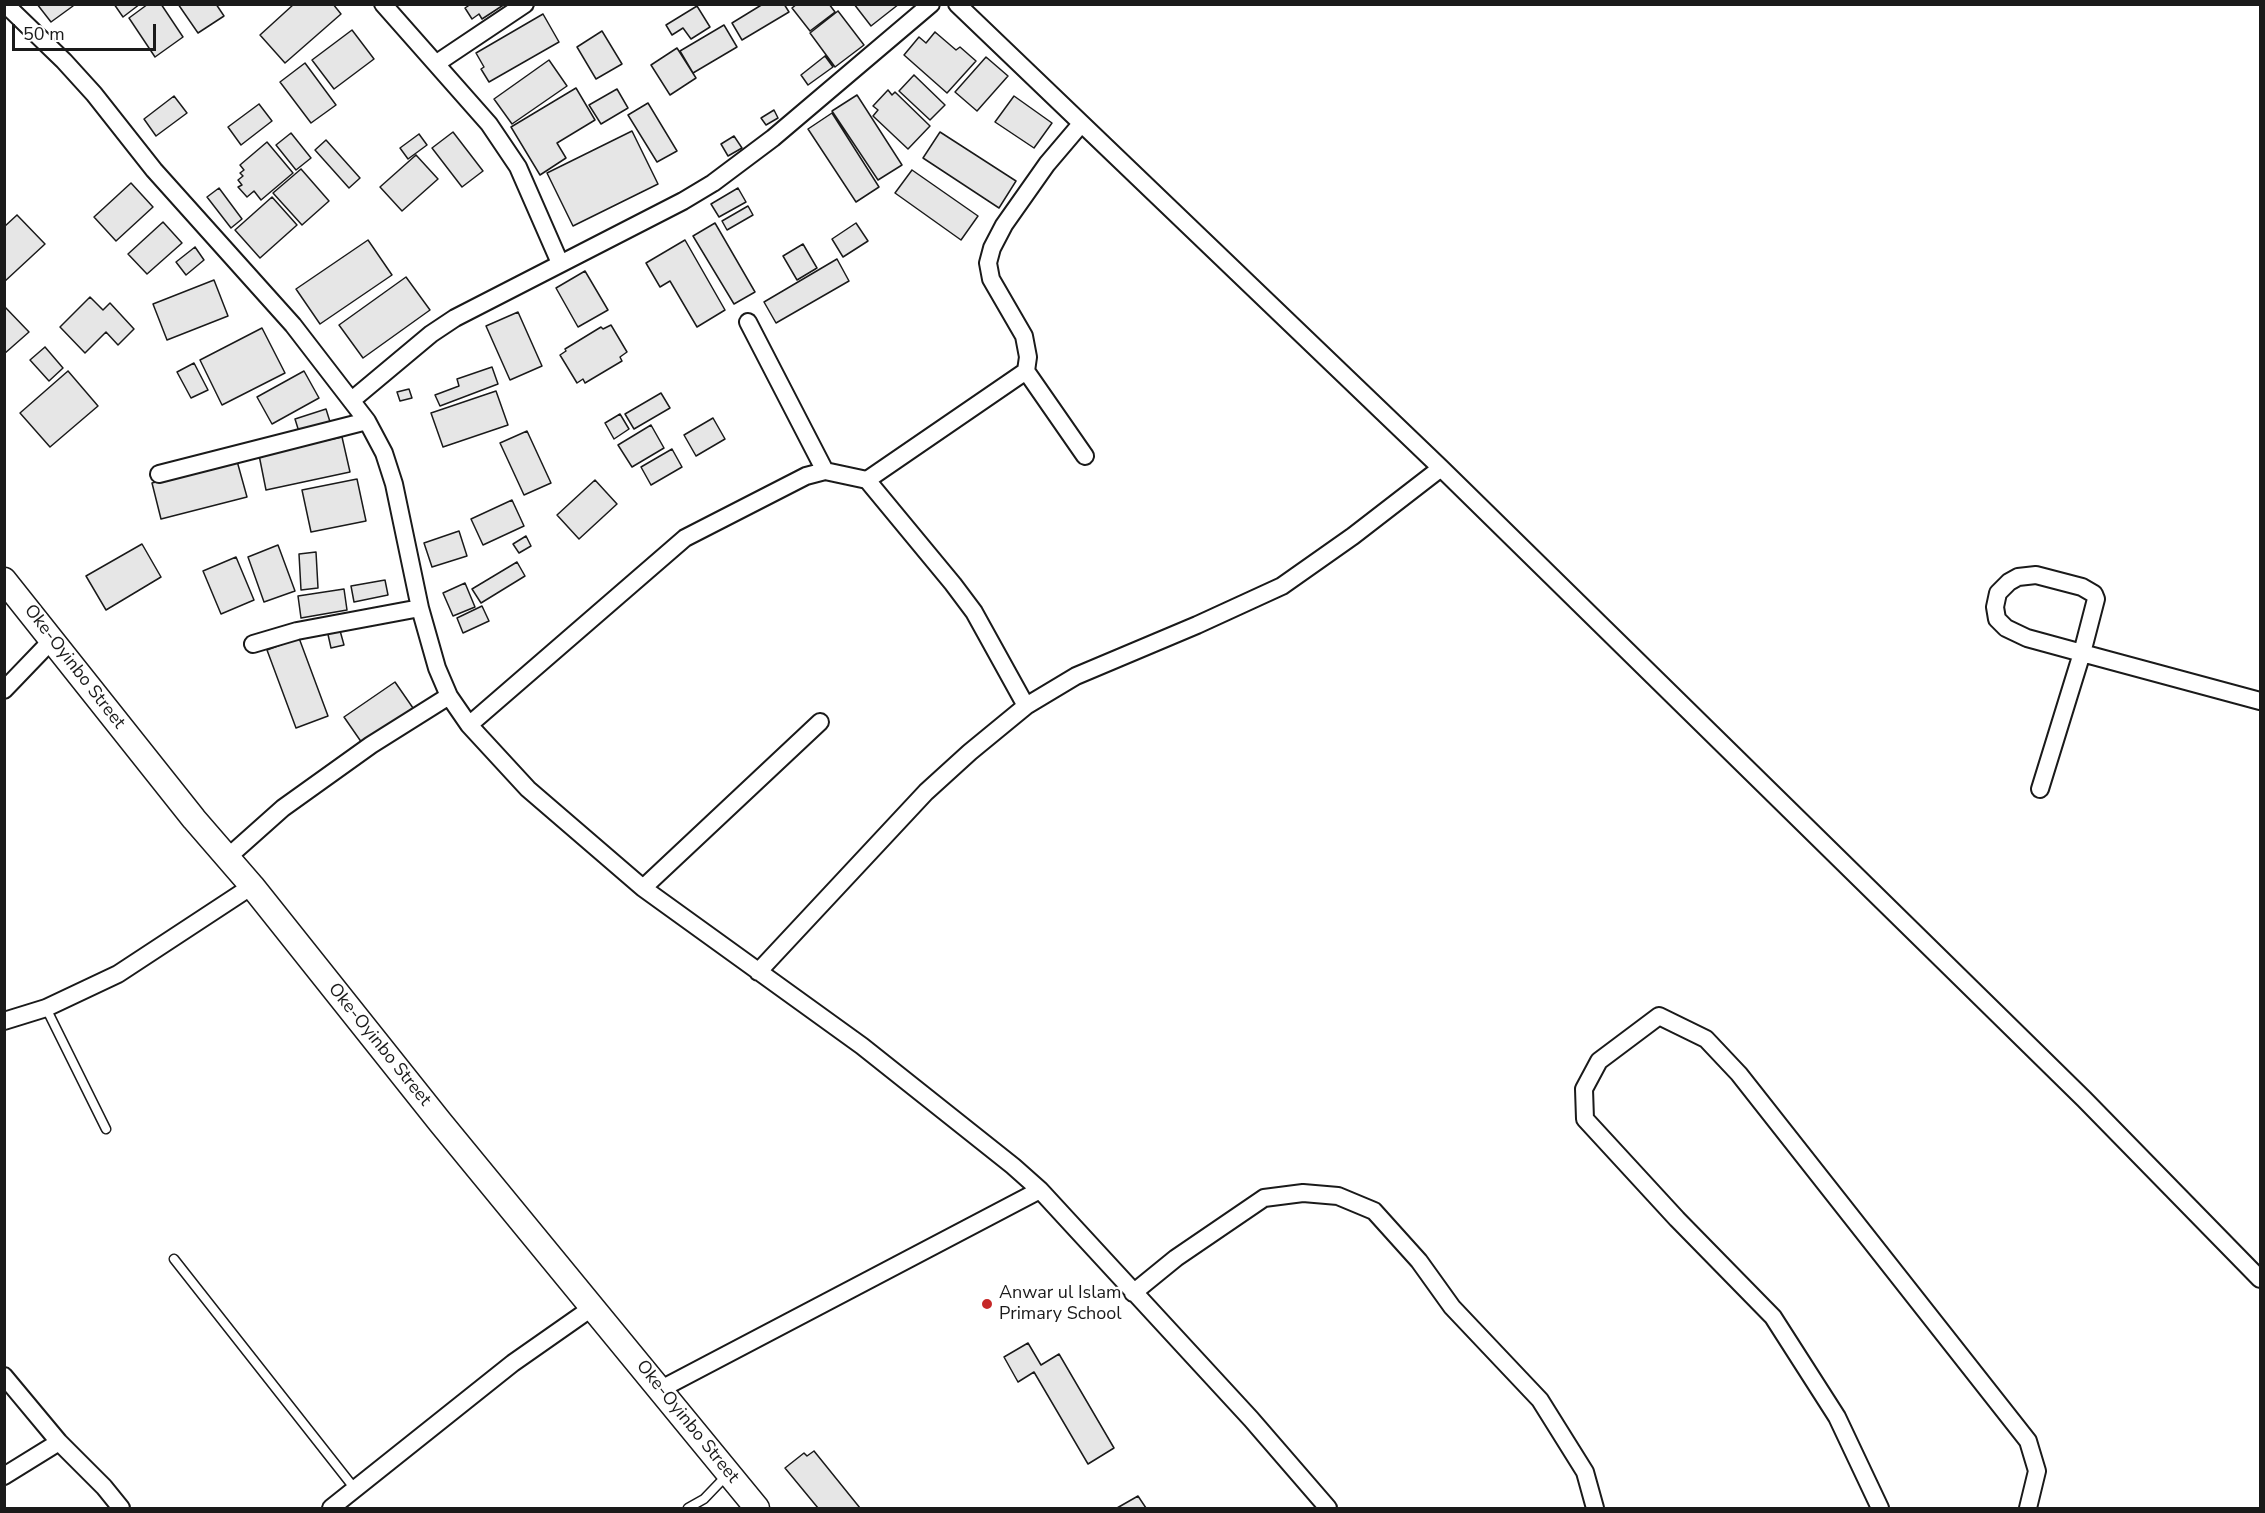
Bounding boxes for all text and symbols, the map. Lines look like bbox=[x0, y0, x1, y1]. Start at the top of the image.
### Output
scale bar bbox=[15, 12, 159, 50]
text: 50 m bbox=[23, 22, 65, 46]
street label: Oke-Oyinbo Street bbox=[19, 601, 129, 733]
street label: Oke-Oyinbo Street bbox=[323, 979, 435, 1111]
place label: Anwar ul Islam Primary School bbox=[999, 1283, 1122, 1326]
marker: Anwar ul Islam Primary School bbox=[980, 1297, 994, 1311]
street label: Oke-Oyinbo Street bbox=[631, 1356, 743, 1488]

